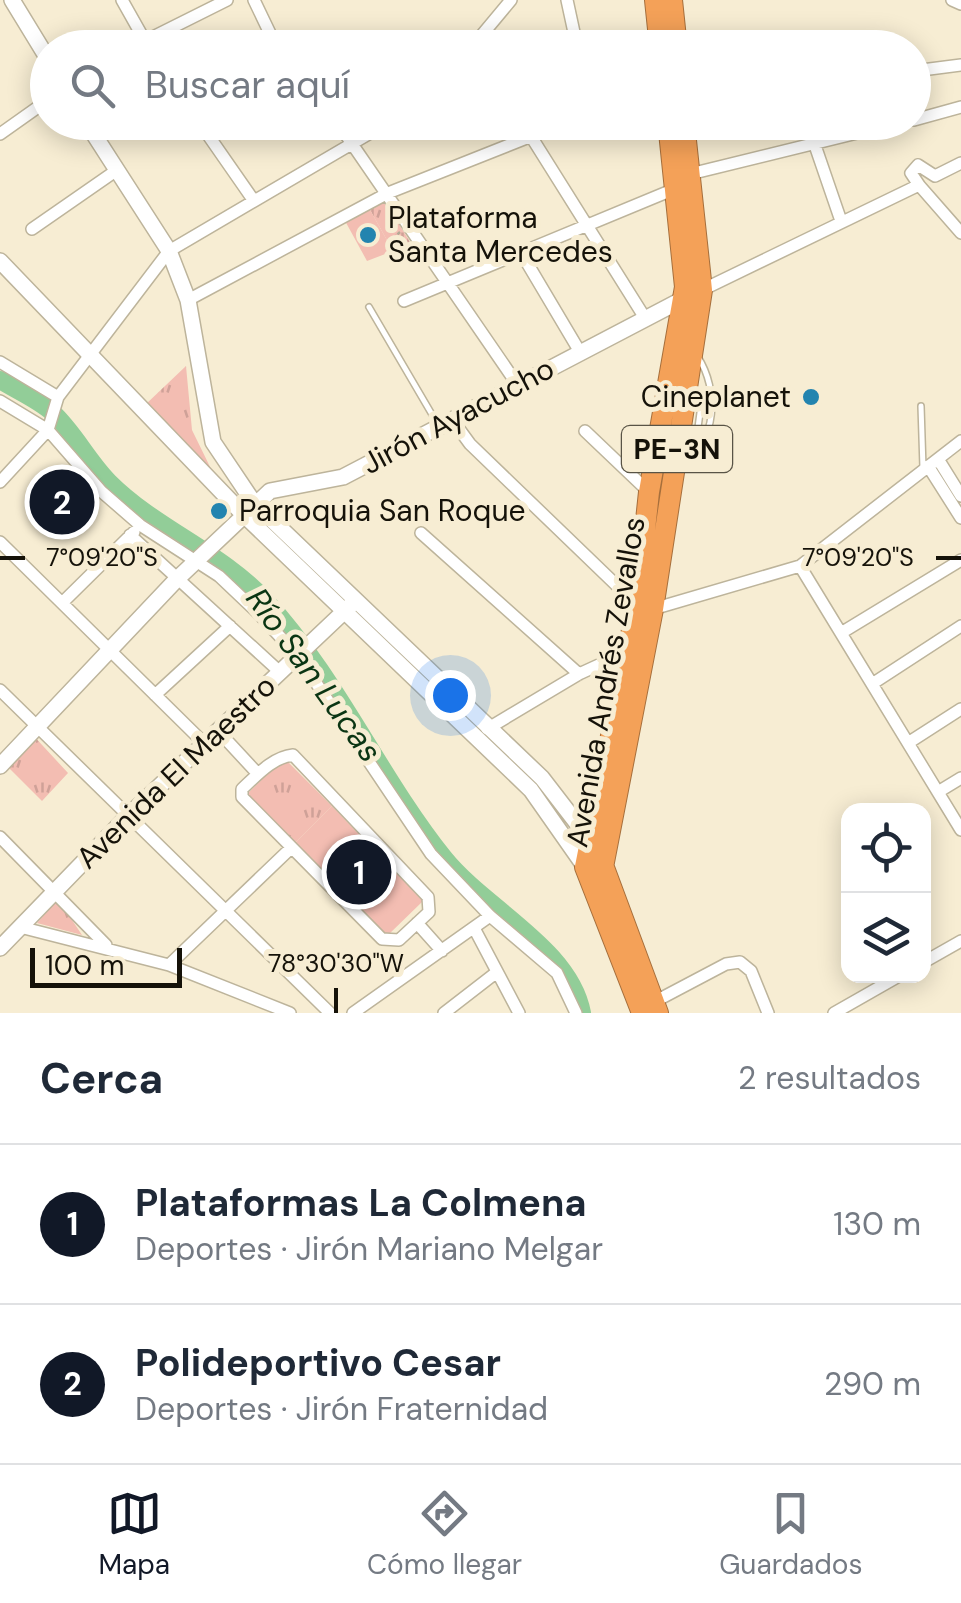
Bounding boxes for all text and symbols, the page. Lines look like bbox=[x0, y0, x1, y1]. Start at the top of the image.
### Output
search box bbox=[30, 30, 931, 140]
icon: search bbox=[65, 58, 120, 113]
text: Buscar aquí bbox=[145, 60, 350, 110]
place label: Plataforma Santa Mercedes bbox=[388, 198, 613, 271]
marker: Plataforma Santa Mercedes bbox=[357, 224, 379, 246]
street label: Jirón Ayacucho bbox=[355, 348, 561, 483]
place label: Cineplanet bbox=[641, 377, 791, 416]
marker: Cineplanet bbox=[800, 386, 822, 408]
road number: PE-3N bbox=[622, 426, 732, 472]
pin: 2 bbox=[30, 464, 94, 540]
place label: Parroquia San Roque bbox=[239, 491, 526, 530]
marker: Parroquia San Roque bbox=[208, 500, 230, 522]
street label: Avenida Andrés Zevallos bbox=[557, 514, 654, 850]
text: 7°09'20"S bbox=[46, 541, 158, 574]
text: 7°09'20"S bbox=[802, 541, 914, 574]
water label: Río San Lucas bbox=[237, 580, 391, 770]
street label: Avenida El Maestro bbox=[68, 666, 284, 877]
your location bbox=[425, 670, 476, 721]
map controls bbox=[841, 803, 931, 983]
button: locate bbox=[841, 803, 931, 893]
pin: 1 bbox=[326, 834, 392, 910]
button: layers bbox=[841, 893, 931, 983]
scale bar bbox=[30, 943, 182, 988]
text: 100 m bbox=[45, 947, 124, 984]
text: 78°30'30"W bbox=[268, 947, 404, 980]
text: Cerca bbox=[40, 1051, 163, 1106]
text: 2 resultados bbox=[738, 1057, 921, 1099]
text: Plataformas La Colmena bbox=[135, 1178, 587, 1228]
text: 1 bbox=[67, 1203, 78, 1245]
text: 130 m bbox=[833, 1203, 921, 1245]
text: Deportes · Jirón Mariano Melgar bbox=[135, 1228, 603, 1270]
text: Polideportivo Cesar bbox=[135, 1338, 501, 1388]
text: 2 bbox=[63, 1363, 82, 1405]
text: 290 m bbox=[824, 1363, 921, 1405]
text: Deportes · Jirón Fraternidad bbox=[135, 1388, 548, 1430]
tab: Mapa bbox=[98, 1486, 170, 1583]
tab: Cómo llegar bbox=[367, 1486, 522, 1583]
tab: Guardados bbox=[719, 1486, 862, 1583]

